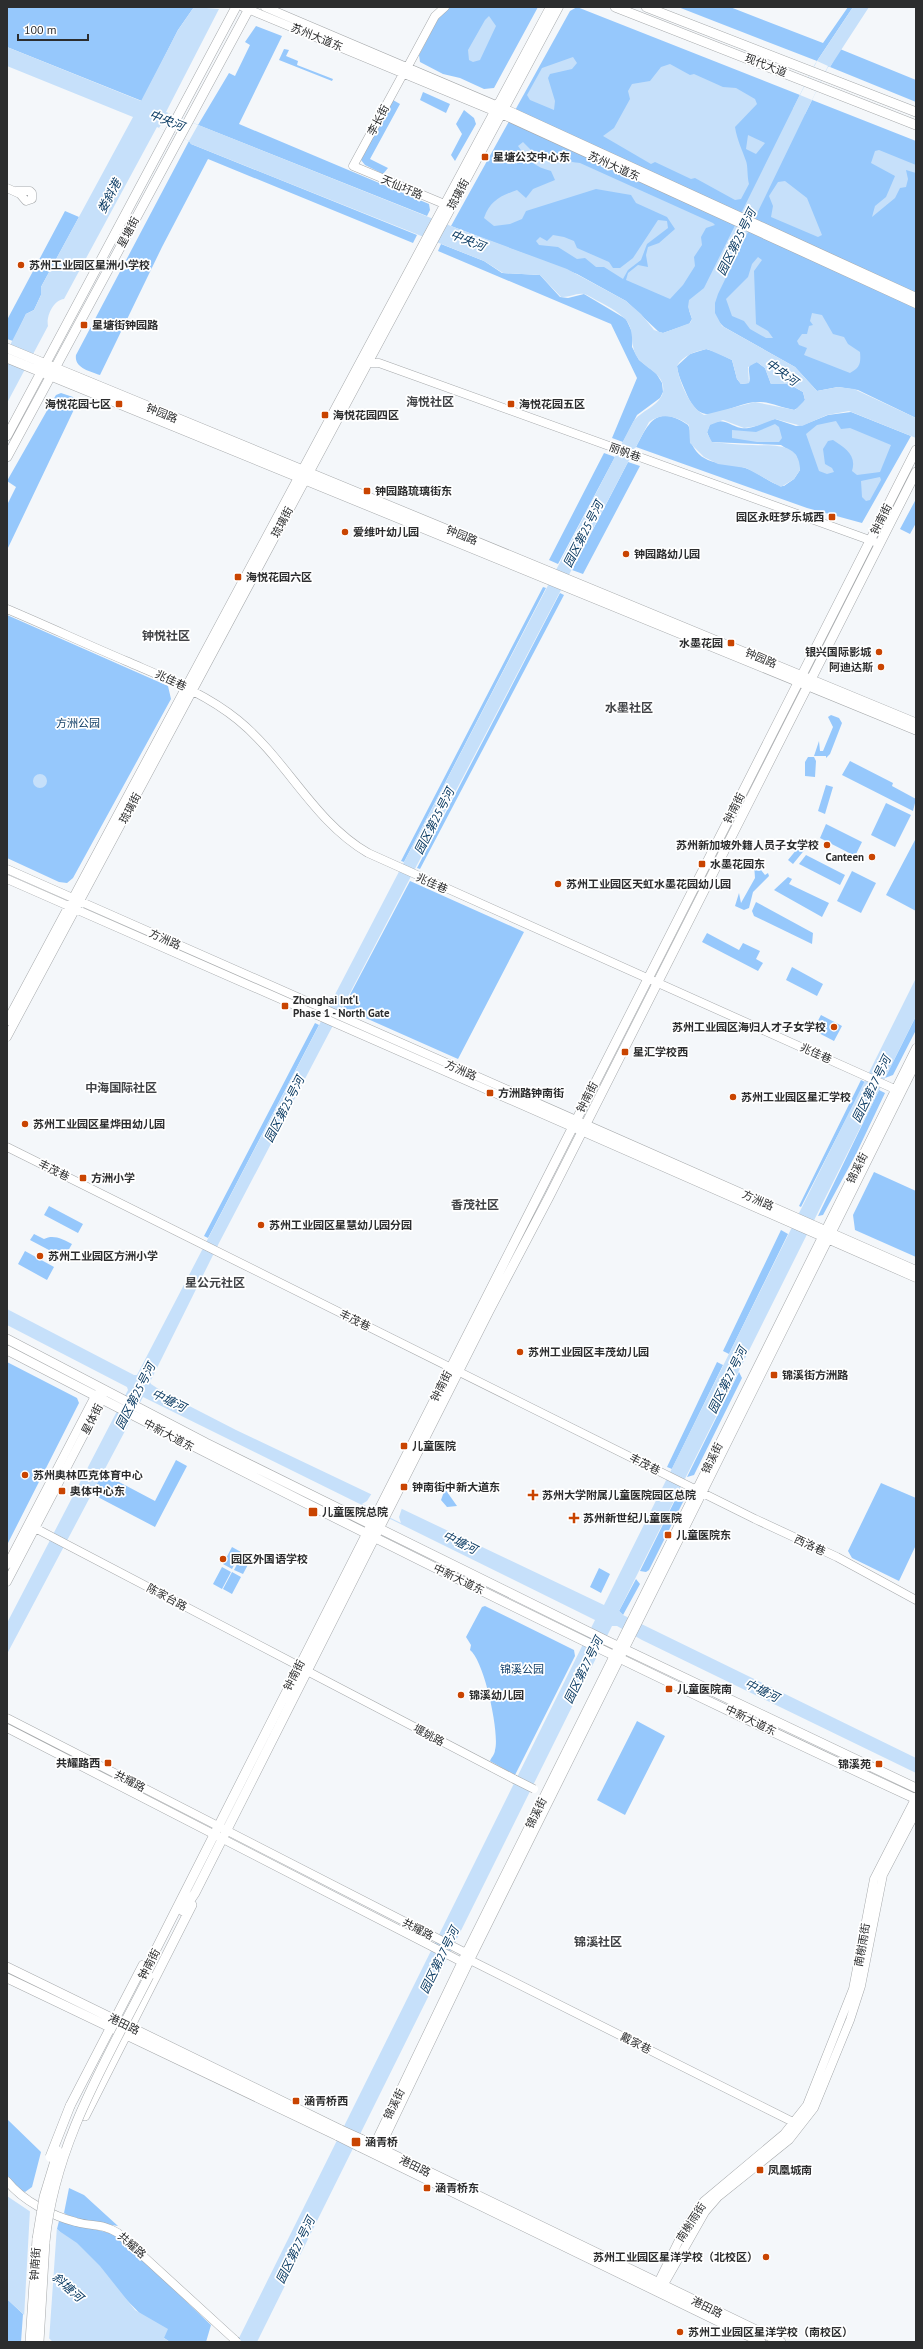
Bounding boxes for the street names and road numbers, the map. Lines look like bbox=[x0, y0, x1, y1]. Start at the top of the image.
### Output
street label: 苏州大道东 bbox=[289, 20, 345, 54]
street label: 现代大道 bbox=[743, 51, 789, 79]
street label: 李长街 bbox=[364, 102, 392, 138]
street label: 苏州大道东 bbox=[586, 148, 642, 184]
street label: 天仙圩路 bbox=[379, 172, 425, 202]
street label: 琉璃街 bbox=[444, 176, 472, 212]
street label: 星塘街 bbox=[114, 214, 142, 250]
street label: 钟园路 bbox=[144, 400, 180, 426]
street label: 丽帆巷 bbox=[607, 440, 643, 464]
street label: 钟南街 bbox=[867, 501, 895, 537]
street label: 琉璃街 bbox=[268, 504, 296, 540]
street label: 钟园路 bbox=[444, 522, 480, 548]
street label: 钟园路 bbox=[743, 645, 779, 671]
street label: 兆佳巷 bbox=[153, 667, 189, 693]
street label: 琉璃街 bbox=[116, 790, 144, 826]
street label: 钟南街 bbox=[720, 790, 748, 826]
street label: 兆佳巷 bbox=[414, 870, 450, 896]
street label: 方洲路 bbox=[147, 926, 183, 952]
street label: 兆佳巷 bbox=[798, 1040, 834, 1066]
street label: 方洲路 bbox=[443, 1057, 479, 1083]
street label: 钟南街 bbox=[573, 1079, 601, 1115]
street label: 锦溪街 bbox=[843, 1150, 871, 1186]
street label: 丰茂巷 bbox=[36, 1156, 72, 1184]
street label: 方洲路 bbox=[740, 1187, 776, 1213]
street label: 丰茂巷 bbox=[337, 1306, 373, 1334]
street label: 钟南街 bbox=[427, 1368, 455, 1404]
street label: 星体街 bbox=[78, 1401, 106, 1437]
street label: 中新大道东 bbox=[141, 1416, 197, 1454]
street label: 锦溪街 bbox=[698, 1440, 726, 1476]
street label: 丰茂巷 bbox=[627, 1450, 663, 1478]
street label: 西洛巷 bbox=[792, 1532, 828, 1558]
street label: 中新大道东 bbox=[431, 1561, 487, 1597]
street label: 陈家台路 bbox=[144, 1580, 190, 1614]
street label: 钟南街 bbox=[280, 1657, 308, 1693]
street label: 中新大道东 bbox=[723, 1702, 779, 1738]
street label: 堰姚路 bbox=[411, 1721, 447, 1749]
street label: 共耀路 bbox=[112, 1767, 148, 1795]
street label: 锦溪街 bbox=[522, 1795, 550, 1831]
street label: 共耀路 bbox=[400, 1915, 436, 1943]
street label: 南榭雨街 bbox=[851, 1922, 873, 1968]
street label: 钟南街 bbox=[135, 1946, 163, 1982]
street label: 港田路 bbox=[106, 2010, 142, 2038]
street label: 戴家巷 bbox=[618, 2029, 654, 2057]
street label: 锦溪街 bbox=[380, 2086, 408, 2122]
street label: 港田路 bbox=[397, 2152, 433, 2180]
street label: 南榭雨街 bbox=[673, 2200, 709, 2244]
street label: 共耀路 bbox=[115, 2229, 149, 2261]
street label: 钟南街 bbox=[27, 2247, 43, 2281]
street label: 港田路 bbox=[689, 2293, 725, 2321]

